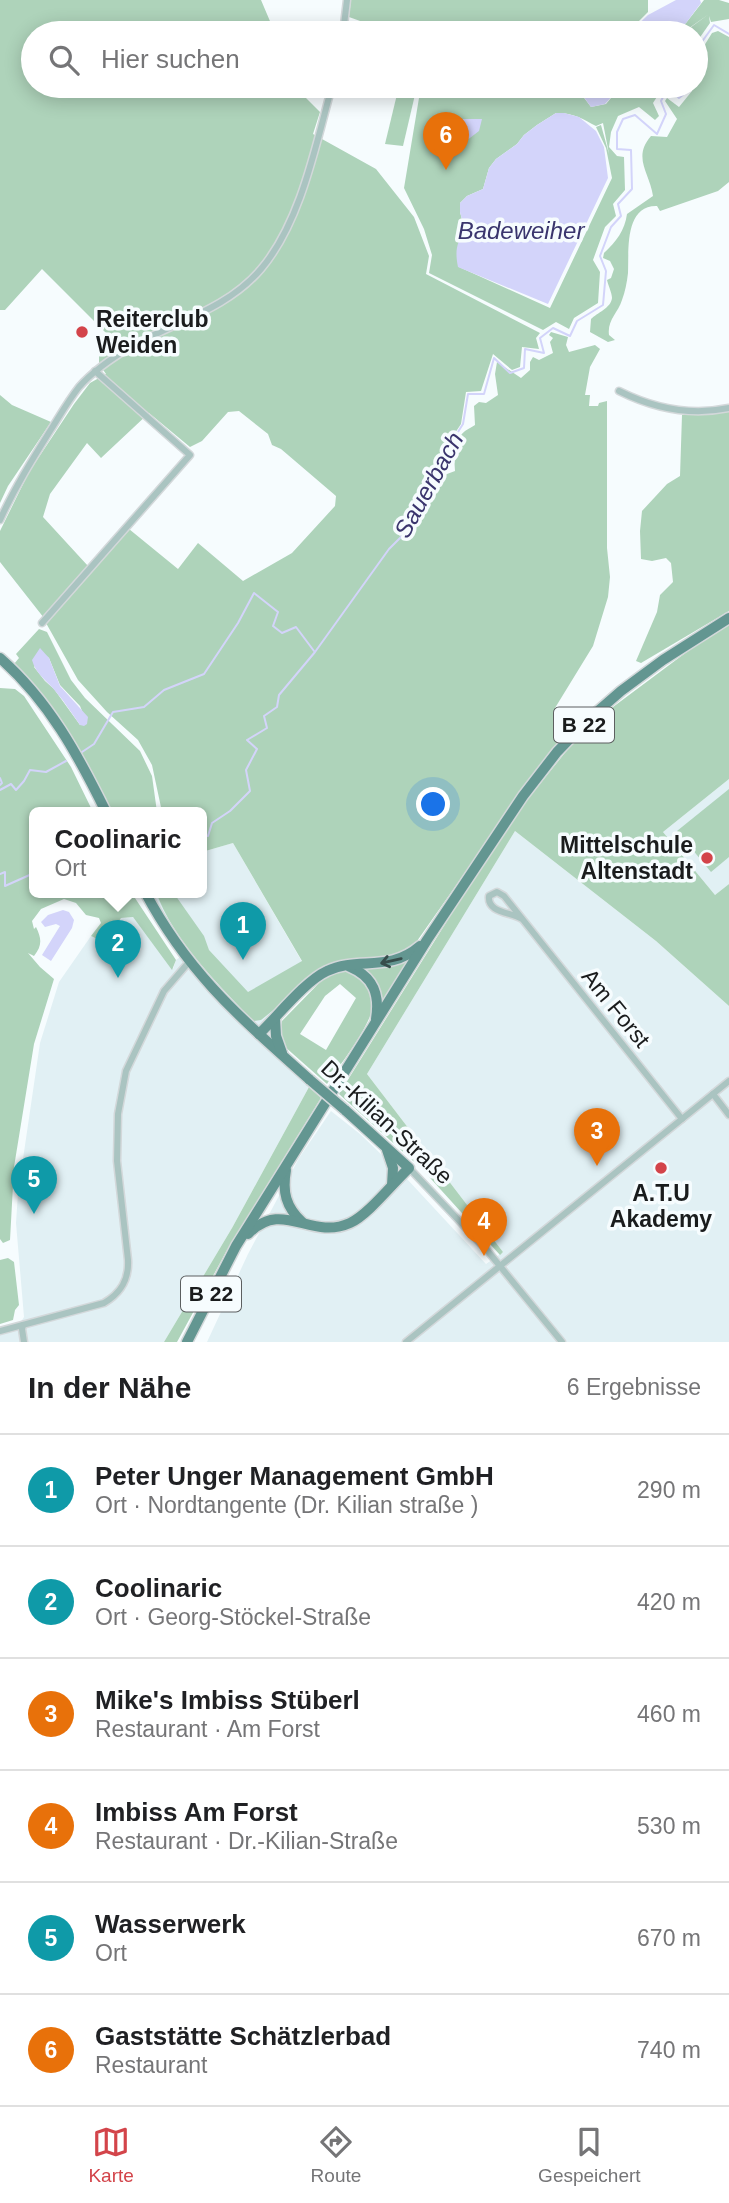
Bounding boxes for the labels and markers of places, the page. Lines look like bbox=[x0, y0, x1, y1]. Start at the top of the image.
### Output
pin: 6 bbox=[423, 112, 469, 170]
place label: Reiterclub Weiden bbox=[96, 306, 208, 358]
marker: Reiterclub Weiden bbox=[74, 324, 90, 340]
place label: Mittelschule Altenstadt bbox=[560, 832, 693, 884]
marker: Mittelschule Altenstadt bbox=[699, 850, 715, 866]
pin: 1 bbox=[220, 902, 266, 960]
pin: 2 bbox=[95, 920, 141, 978]
pin: 3 bbox=[574, 1108, 620, 1166]
pin: 5 bbox=[11, 1156, 57, 1214]
marker: A.T.U Akademy bbox=[653, 1160, 669, 1176]
place label: A.T.U Akademy bbox=[610, 1180, 712, 1232]
pin: 4 bbox=[461, 1198, 507, 1256]

